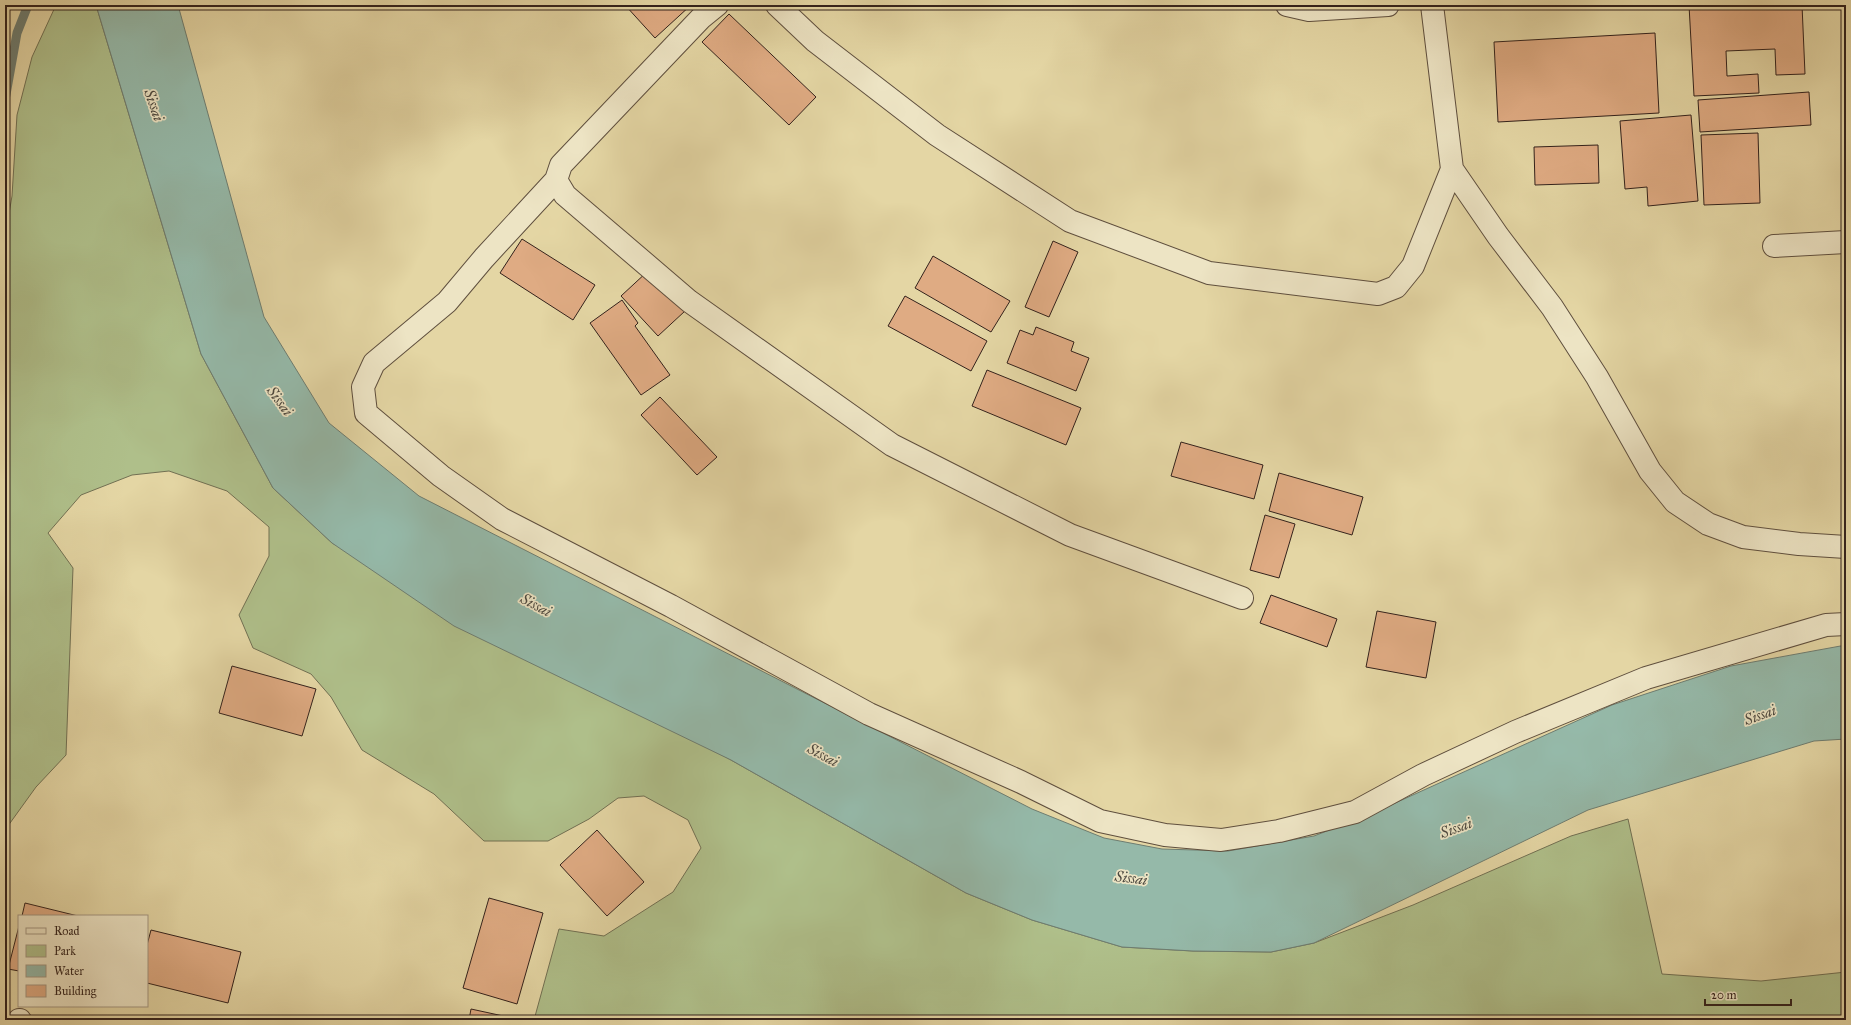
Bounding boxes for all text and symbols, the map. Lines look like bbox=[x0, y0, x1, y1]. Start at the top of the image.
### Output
water label: Sissai bbox=[140, 86, 168, 124]
water label: Sissai bbox=[263, 382, 297, 420]
water label: Sissai bbox=[516, 589, 555, 621]
water label: Sissai bbox=[1741, 701, 1779, 729]
water label: Sissai bbox=[803, 739, 842, 771]
water label: Sissai bbox=[1437, 814, 1475, 842]
water label: Sissai bbox=[1113, 867, 1149, 889]
legend bbox=[18, 915, 148, 1007]
text: Road bbox=[54, 924, 80, 938]
text: Park bbox=[54, 944, 76, 958]
text: Water bbox=[54, 964, 84, 978]
scale bar bbox=[1705, 981, 1791, 1007]
text: Building bbox=[54, 984, 97, 999]
text: 20 m bbox=[1711, 988, 1737, 1002]

